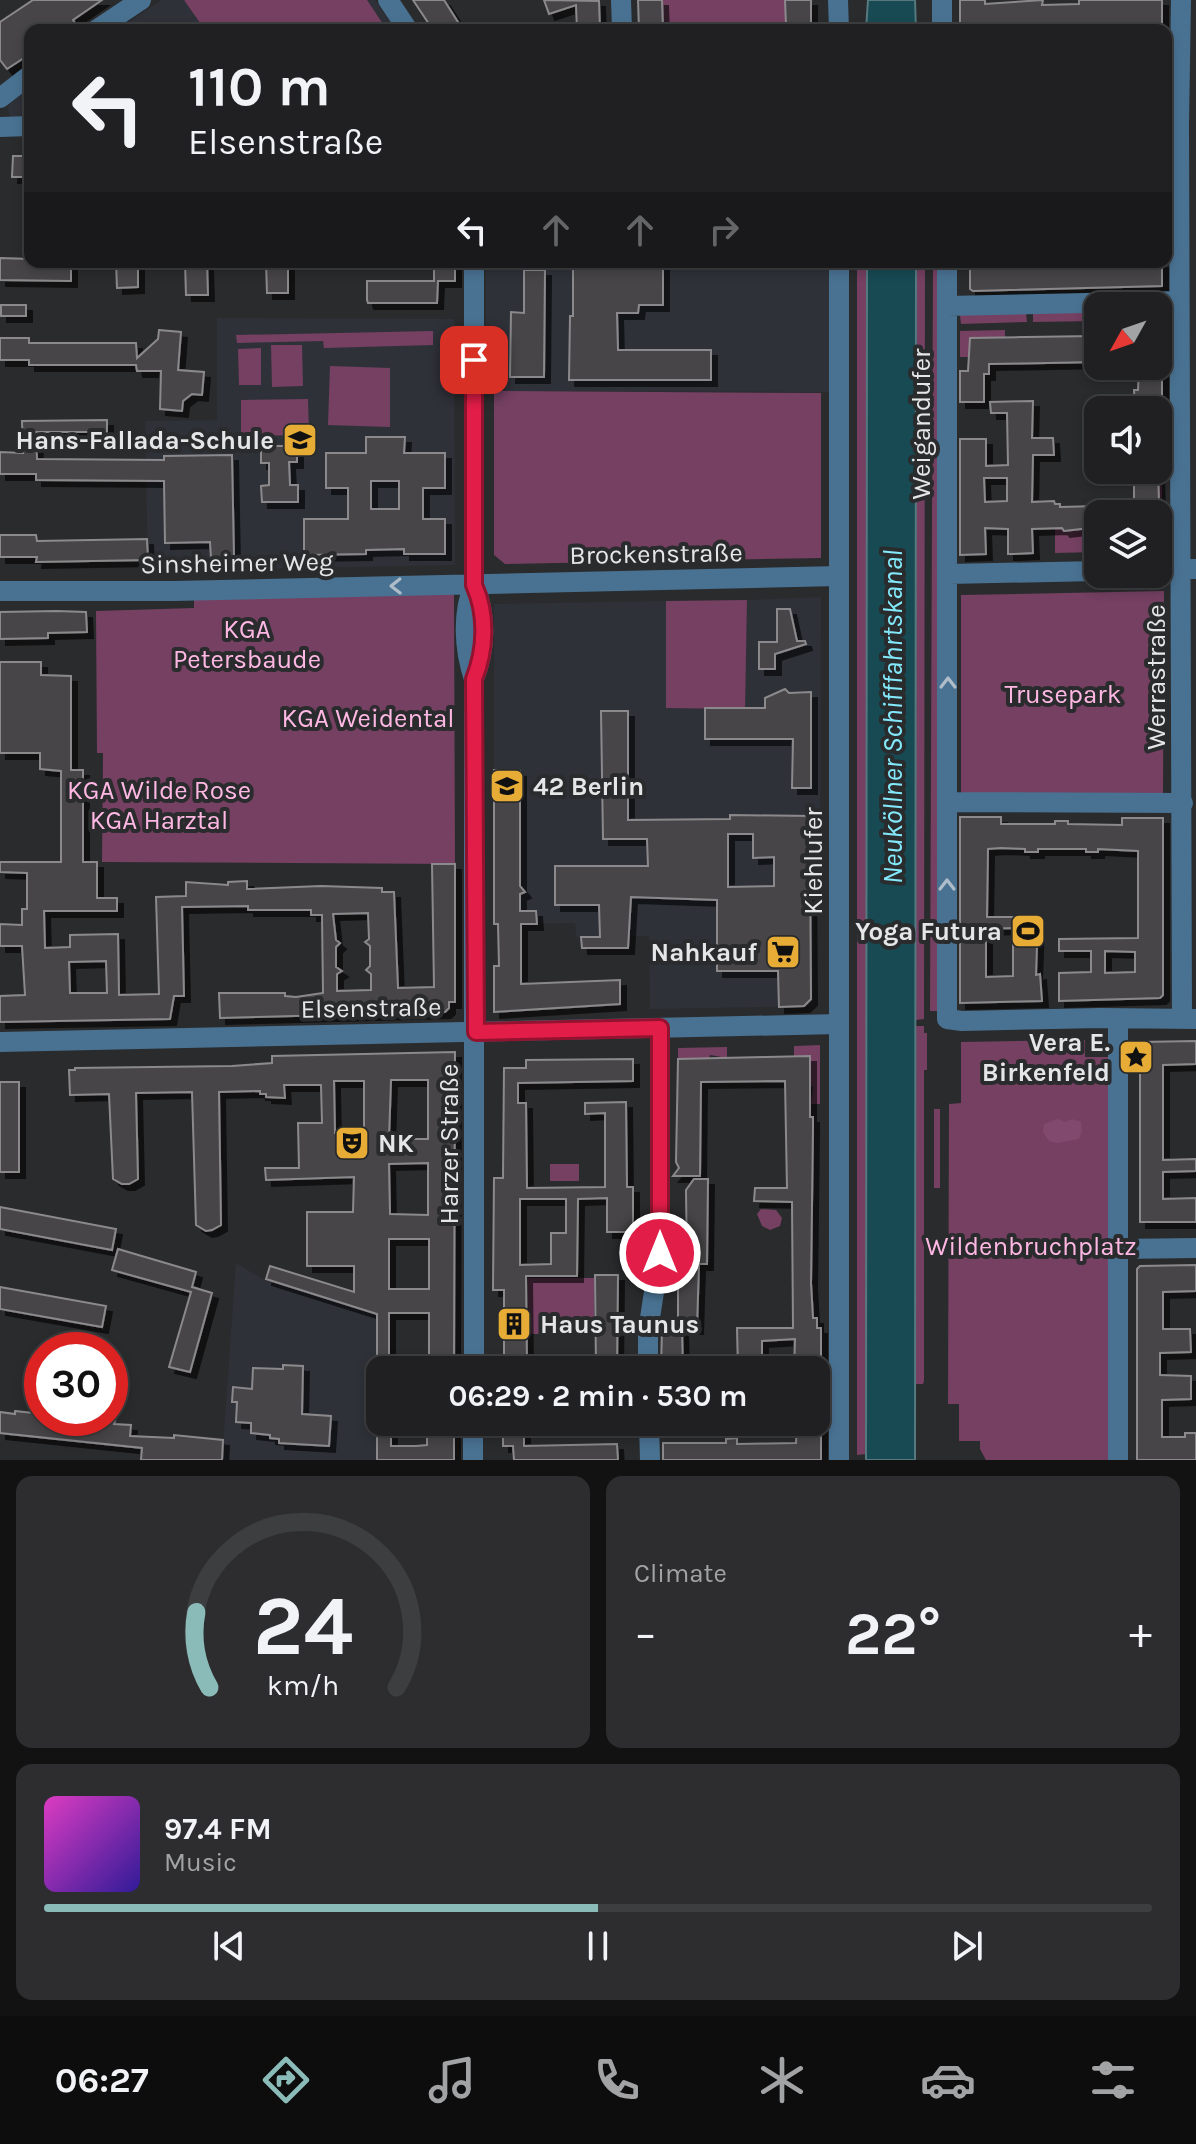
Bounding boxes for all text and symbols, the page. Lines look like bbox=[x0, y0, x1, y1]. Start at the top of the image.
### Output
text: 110 m bbox=[188, 54, 331, 119]
icon: left bbox=[56, 56, 160, 160]
text: Elsenstraße bbox=[188, 121, 383, 163]
icon: left bbox=[450, 208, 494, 252]
icon: ahead bbox=[534, 208, 578, 252]
icon: ahead bbox=[618, 208, 662, 252]
icon: right bbox=[702, 208, 746, 252]
north arrow bbox=[1084, 292, 1172, 380]
map controls bbox=[1084, 292, 1172, 588]
pin bbox=[440, 326, 508, 394]
icon: arrive bbox=[452, 338, 496, 382]
street label: Weigandufer bbox=[906, 348, 937, 500]
button: sound bbox=[1084, 396, 1172, 484]
school or university icon: Hans-Fallada-Schule bbox=[281, 421, 319, 459]
place label: Hans-Fallada-Schule bbox=[16, 425, 274, 456]
button: layers bbox=[1084, 500, 1172, 588]
street label: Brockenstraße bbox=[569, 537, 743, 571]
street label: Sinsheimer Weg bbox=[140, 546, 334, 580]
water label: Neuköllner Schifffahrtskanal bbox=[876, 550, 909, 884]
one-way arrow bbox=[389, 578, 402, 595]
street label: Werrastraße bbox=[1141, 604, 1172, 750]
park label: KGA Petersbaude bbox=[173, 614, 321, 675]
one-way arrow bbox=[939, 676, 957, 689]
park label: Trusepark bbox=[1005, 679, 1121, 710]
park label: KGA Weidental bbox=[282, 703, 454, 734]
school or university icon: 42 Berlin bbox=[488, 767, 526, 805]
place label: 42 Berlin bbox=[533, 771, 644, 802]
park label: KGA Wilde Rose KGA Harztal bbox=[67, 775, 251, 836]
street label: Kiehlufer bbox=[798, 807, 829, 915]
one-way arrow bbox=[938, 878, 956, 891]
sports icon: Yoga Futura bbox=[1009, 912, 1047, 950]
place label: Yoga Futura bbox=[855, 916, 1002, 947]
supermarket icon: Nahkauf bbox=[764, 933, 802, 971]
place label: Nahkauf bbox=[651, 937, 757, 968]
street label: Elsenstraße bbox=[300, 991, 442, 1025]
place label: Vera E. Birkenfeld bbox=[982, 1027, 1110, 1088]
place icon: Vera E. Birkenfeld bbox=[1117, 1038, 1155, 1076]
street label: Harzer Straße bbox=[434, 1064, 465, 1224]
theatre icon: NK bbox=[333, 1124, 371, 1162]
place label: NK bbox=[378, 1128, 414, 1159]
position arrow bbox=[618, 1211, 702, 1295]
park label: Wildenbruchplatz bbox=[925, 1231, 1137, 1262]
building icon: Haus Taunus bbox=[495, 1305, 533, 1343]
place label: Haus Taunus bbox=[540, 1309, 699, 1340]
speed limit sign: 30 bbox=[24, 1332, 128, 1436]
text: 06:29 · 2 min · 530 m bbox=[449, 1378, 747, 1414]
text: Climate bbox=[634, 1558, 727, 1589]
text: 24 bbox=[253, 1578, 353, 1675]
text: 22° bbox=[845, 1599, 941, 1669]
text: − bbox=[634, 1608, 657, 1659]
text: + bbox=[1129, 1608, 1152, 1659]
text: km/h bbox=[267, 1669, 339, 1702]
text: 97.4 FM bbox=[164, 1811, 272, 1847]
text: Music bbox=[164, 1847, 237, 1878]
icon: previous bbox=[207, 1924, 251, 1968]
icon: pause bbox=[576, 1924, 620, 1968]
icon: next bbox=[945, 1924, 989, 1968]
icon: directions bbox=[258, 2052, 314, 2108]
icon: music bbox=[424, 2052, 480, 2108]
icon: phone bbox=[589, 2052, 645, 2108]
icon: climate bbox=[754, 2052, 810, 2108]
icon: car bbox=[920, 2052, 976, 2108]
icon: filters bbox=[1085, 2052, 1141, 2108]
text: 06:27 bbox=[55, 2059, 149, 2101]

